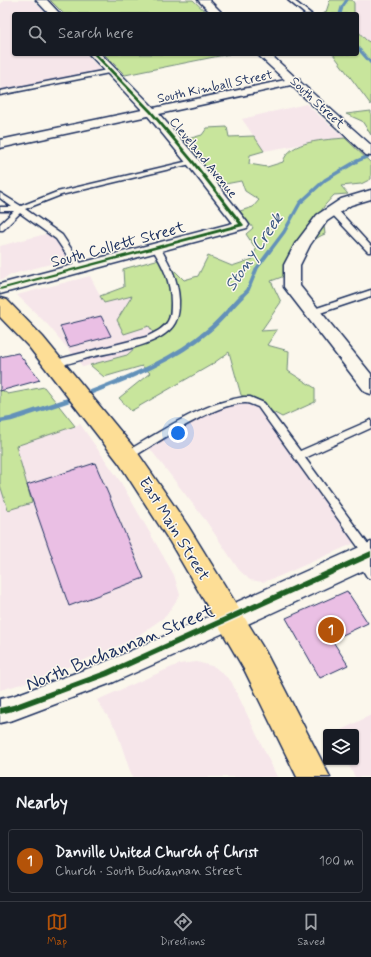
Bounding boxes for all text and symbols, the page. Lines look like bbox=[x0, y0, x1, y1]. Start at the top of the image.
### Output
search box bbox=[12, 12, 359, 56]
icon: search bbox=[26, 23, 48, 45]
text: Search here bbox=[58, 24, 134, 44]
street label: South Kimball Street bbox=[156, 66, 274, 108]
street label: South Street bbox=[286, 73, 348, 133]
street label: Cleveland Avenue bbox=[165, 114, 241, 202]
water label: Stony Creek bbox=[220, 207, 289, 295]
street label: South Collett Street bbox=[48, 217, 188, 273]
your location bbox=[168, 423, 188, 443]
street label: East Main Street bbox=[134, 473, 215, 585]
street label: North Buchannan Street bbox=[22, 599, 218, 697]
pin: 1 bbox=[318, 615, 344, 645]
map controls bbox=[323, 729, 359, 765]
button: layers bbox=[323, 729, 359, 765]
text: Nearby bbox=[16, 792, 68, 814]
text: Danville United Church of Christ bbox=[55, 843, 258, 863]
text: 1 bbox=[27, 853, 33, 870]
text: 100 m bbox=[319, 853, 354, 870]
text: Church · South Buchannan Street bbox=[55, 863, 242, 880]
tab: Map bbox=[46, 911, 68, 949]
tab: Directions bbox=[160, 911, 205, 949]
tab: Saved bbox=[297, 911, 325, 949]

